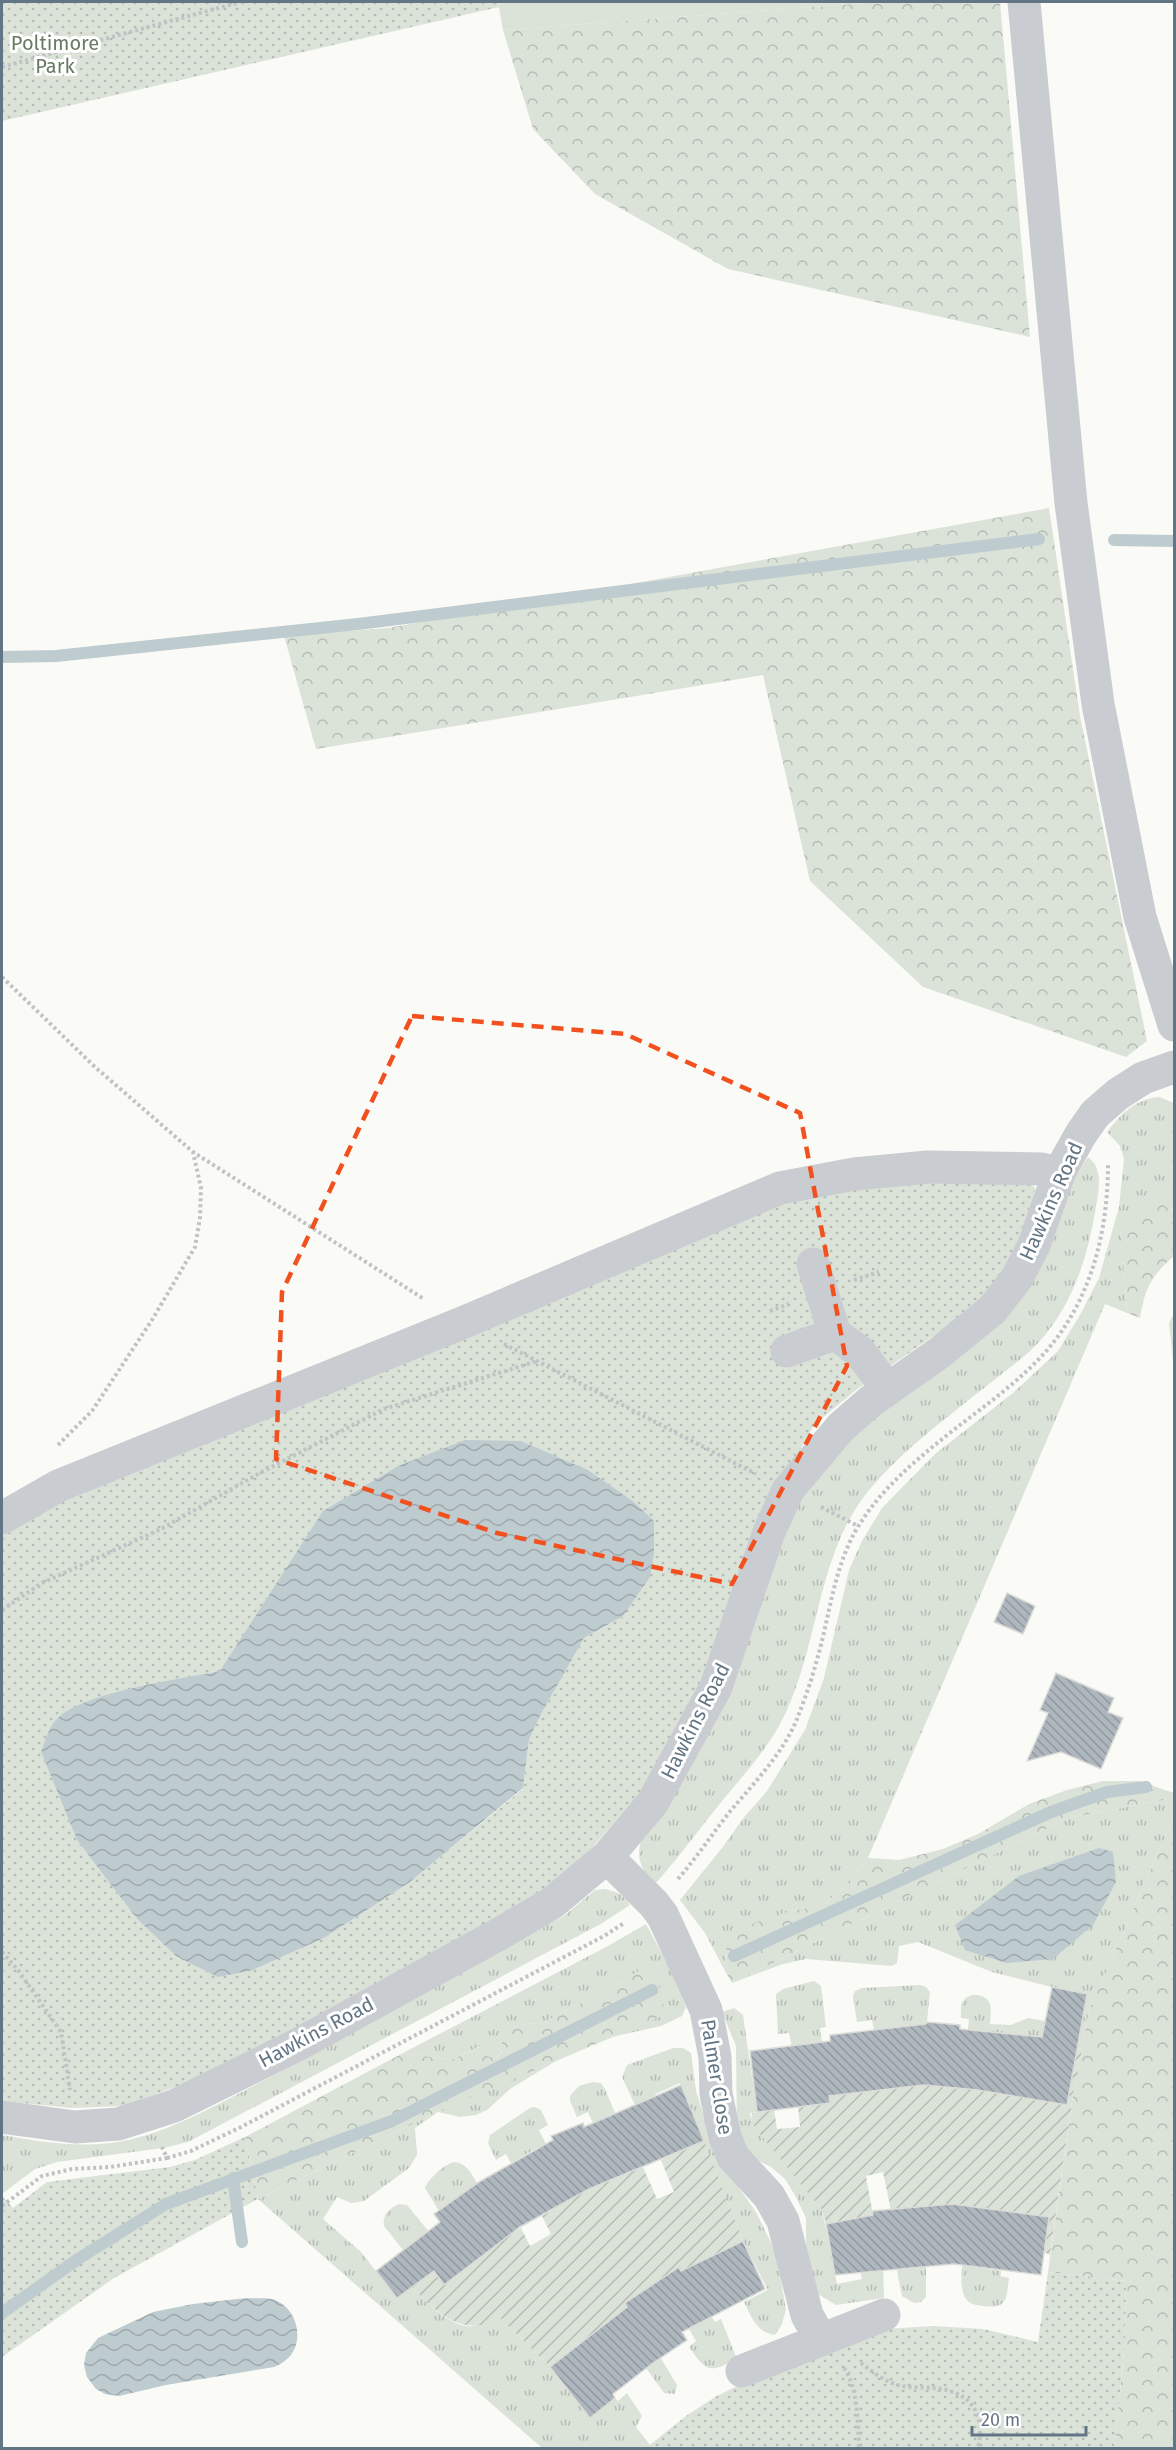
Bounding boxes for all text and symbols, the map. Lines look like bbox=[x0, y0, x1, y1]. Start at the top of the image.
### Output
park label: Poltimore Park bbox=[11, 31, 99, 78]
street label: Hawkins Road bbox=[1014, 1138, 1088, 1264]
street label: Hawkins Road bbox=[655, 1659, 735, 1783]
street label: Hawkins Road bbox=[254, 1992, 378, 2072]
street label: Palmer Close bbox=[696, 2017, 738, 2137]
scale bar bbox=[972, 2399, 1086, 2437]
text: 20 m bbox=[981, 2409, 1020, 2431]

